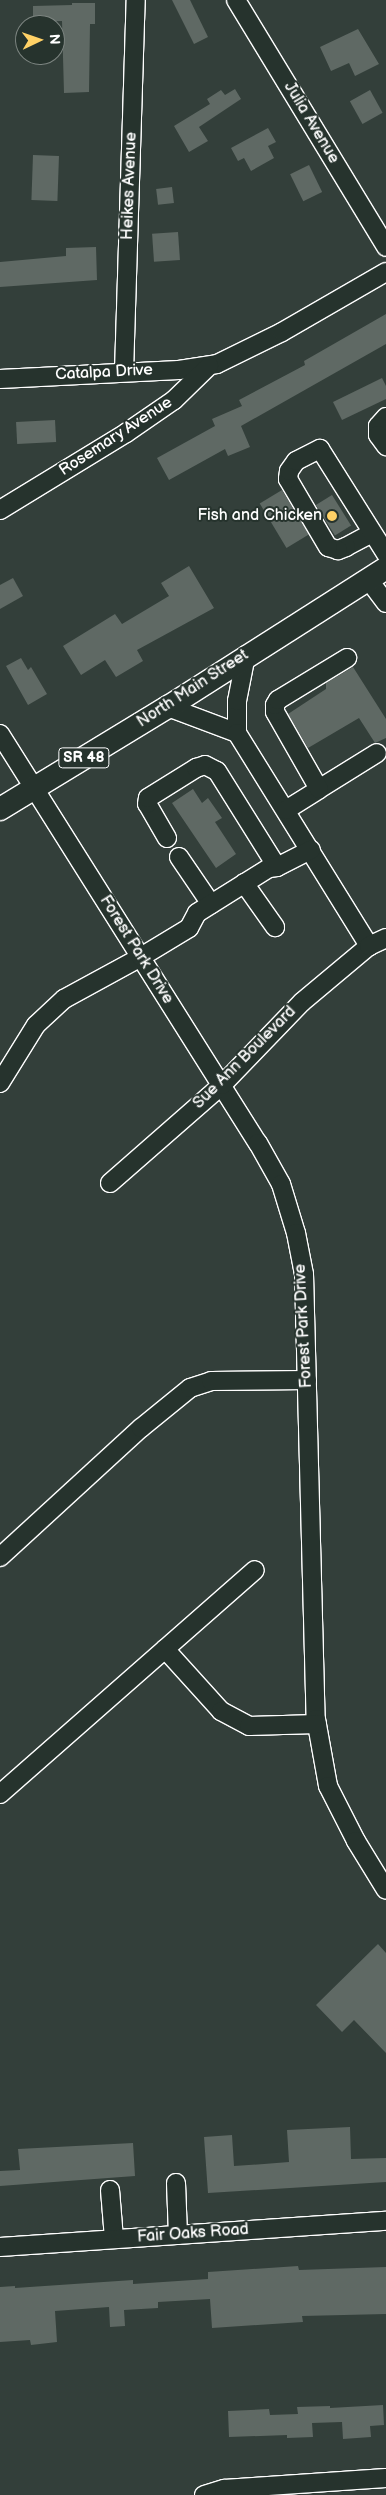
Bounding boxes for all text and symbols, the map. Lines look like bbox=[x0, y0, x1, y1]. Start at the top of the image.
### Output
north arrow bbox=[15, 15, 65, 65]
text: N bbox=[46, 34, 63, 45]
street label: Julia Avenue bbox=[279, 79, 343, 167]
street label: Heikes Avenue bbox=[119, 132, 141, 240]
street label: Catalpa Drive bbox=[55, 361, 153, 385]
street label: Rosemary Avenue bbox=[55, 393, 177, 481]
place label: Fish and Chicken bbox=[198, 506, 322, 526]
marker: Fish and Chicken bbox=[326, 510, 338, 522]
street label: North Main Street bbox=[134, 646, 252, 732]
road number: SR 48 bbox=[58, 746, 110, 770]
street label: Forest Park Drive bbox=[95, 892, 177, 1008]
street label: Sue Ann Boulevard bbox=[190, 1003, 300, 1113]
street label: Forest Park Drive bbox=[291, 1263, 317, 1389]
street label: Fair Oaks Road bbox=[137, 2221, 249, 2247]

